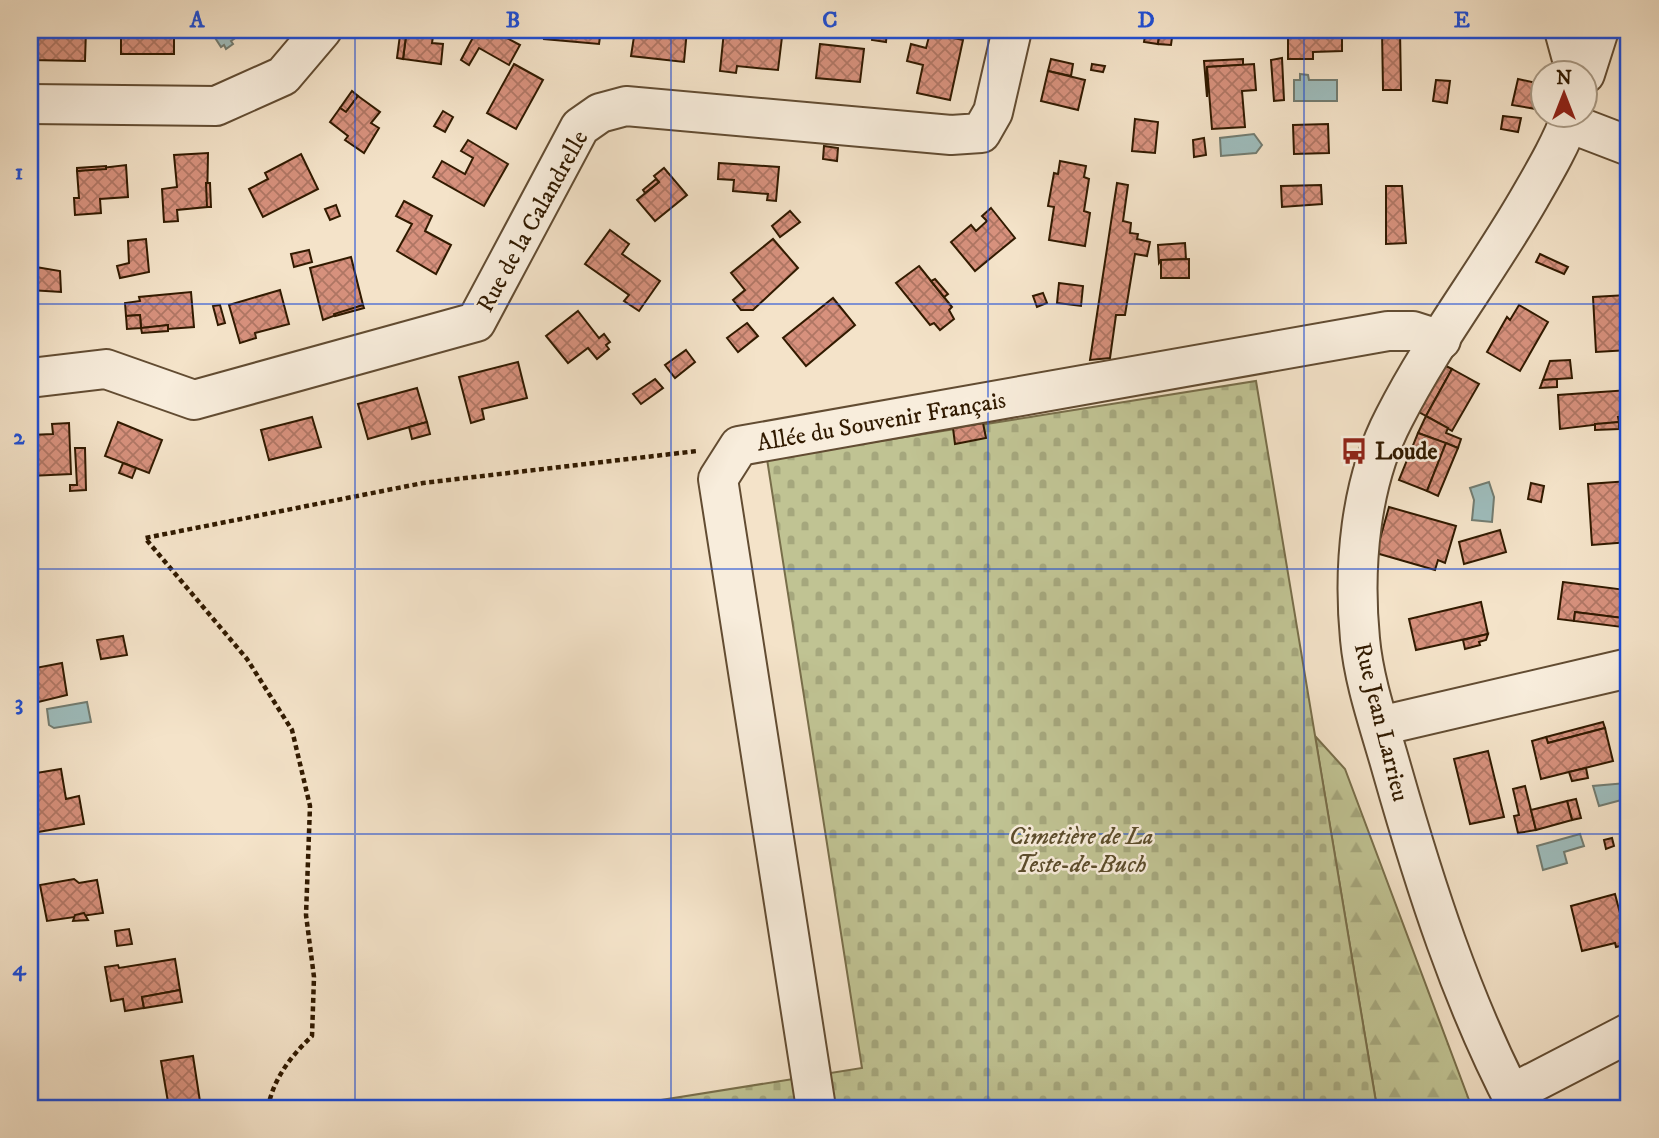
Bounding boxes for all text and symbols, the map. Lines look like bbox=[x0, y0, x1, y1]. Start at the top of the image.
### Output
text: A bbox=[189, 6, 206, 35]
text: B bbox=[506, 6, 520, 35]
text: C bbox=[822, 6, 838, 35]
text: D bbox=[1137, 6, 1155, 35]
text: E bbox=[1454, 6, 1470, 35]
north arrow bbox=[1530, 60, 1600, 130]
text: N bbox=[1556, 67, 1572, 90]
street label: Rue de la Calandrelle bbox=[470, 125, 595, 318]
text: 1 bbox=[15, 158, 23, 187]
street label: Allée du Souvenir Français bbox=[754, 385, 1008, 459]
text: 2 bbox=[13, 423, 25, 452]
bus stop icon: Loude bbox=[1339, 436, 1369, 466]
place label: Loude bbox=[1375, 437, 1438, 467]
street label: Rue Jean Larrieu bbox=[1347, 640, 1415, 805]
text: 3 bbox=[15, 689, 23, 718]
park label: Cimetière de La Teste-de-Buch bbox=[1009, 822, 1153, 880]
text: 4 bbox=[12, 954, 27, 983]

